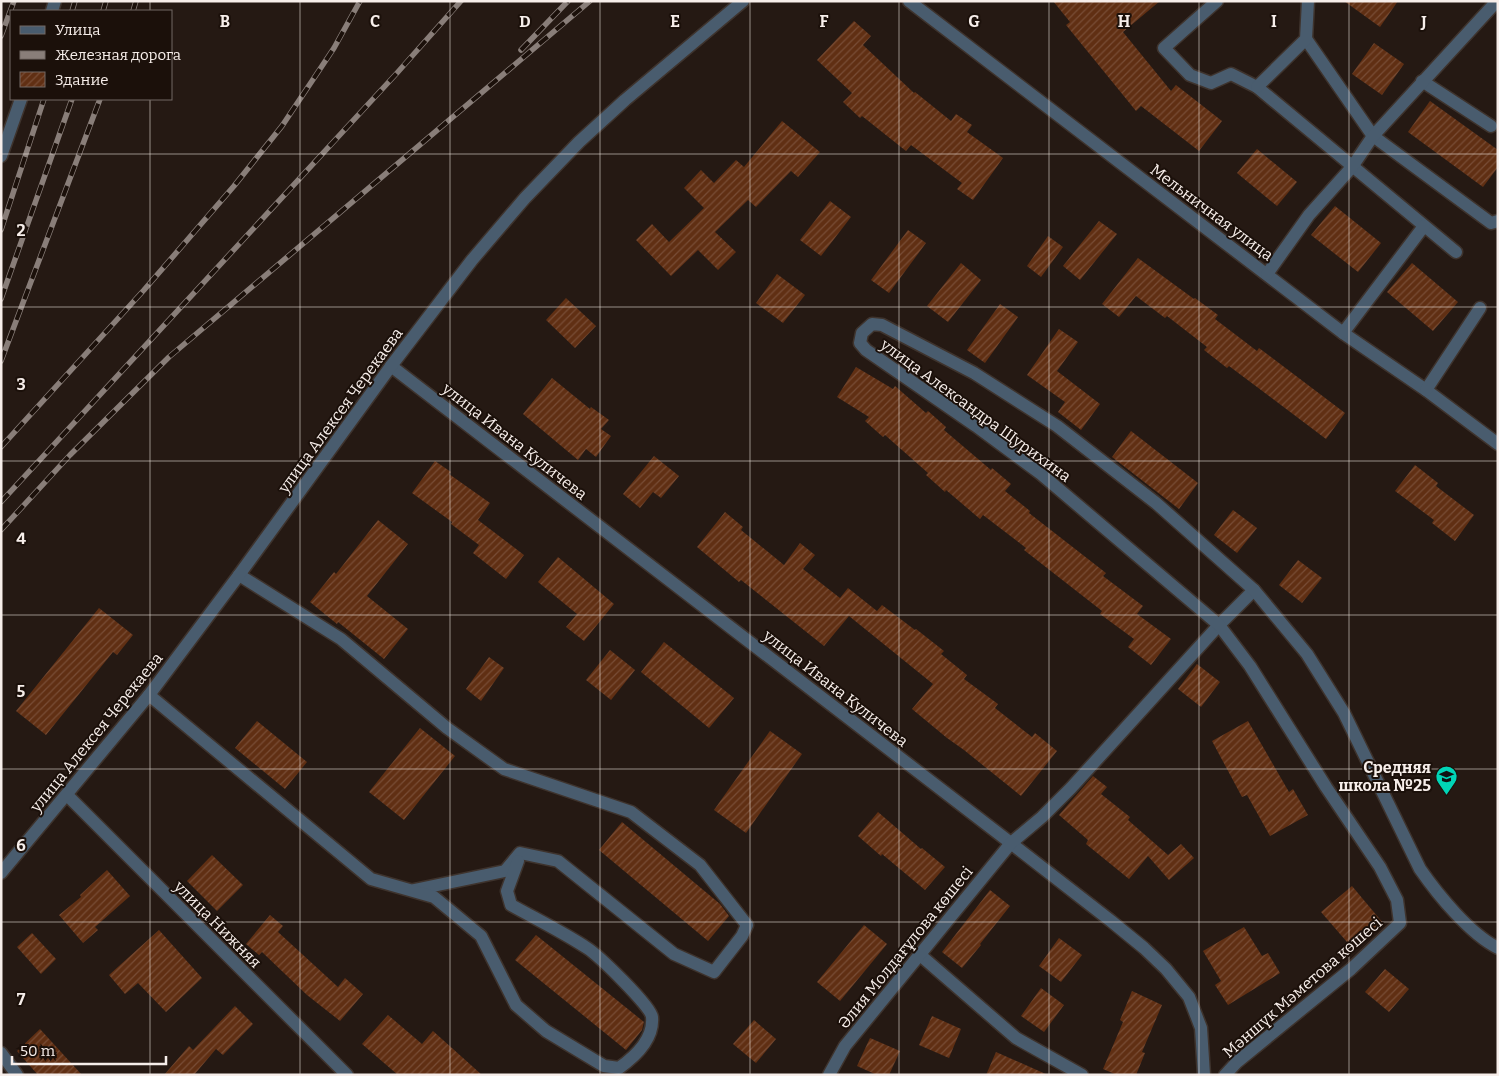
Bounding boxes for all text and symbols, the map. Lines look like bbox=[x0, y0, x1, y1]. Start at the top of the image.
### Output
legend bbox=[10, 10, 172, 100]
text: B bbox=[220, 12, 230, 31]
text: C bbox=[370, 12, 380, 31]
text: D bbox=[519, 12, 531, 31]
text: E bbox=[670, 12, 680, 31]
text: F bbox=[820, 12, 829, 31]
text: G bbox=[968, 12, 980, 31]
text: H bbox=[1118, 12, 1131, 31]
text: I bbox=[1271, 12, 1277, 31]
text: J bbox=[1420, 12, 1427, 31]
text: Улица bbox=[55, 21, 101, 39]
text: Железная дорога bbox=[55, 46, 181, 64]
text: Здание bbox=[55, 71, 109, 89]
street label: Мельничная улица bbox=[1146, 160, 1277, 265]
text: 2 bbox=[16, 221, 26, 240]
street label: улица Алексея Черекаева bbox=[273, 324, 407, 497]
street label: улица Александра Щурихина bbox=[876, 334, 1075, 486]
text: 3 bbox=[16, 375, 26, 394]
street label: улица Ивана Куличева bbox=[438, 378, 591, 504]
text: 4 bbox=[16, 529, 26, 548]
street label: улица Ивана Куличева bbox=[759, 625, 912, 751]
street label: улица Алексея Черекаева bbox=[26, 649, 167, 817]
text: 5 bbox=[17, 682, 26, 701]
place label: Средняя школа №25 bbox=[1338, 758, 1431, 795]
school or university icon: Средняя школа №25 bbox=[1435, 764, 1459, 795]
text: 6 bbox=[16, 836, 26, 855]
street label: Әлия Молдағұлова көшесі bbox=[834, 862, 977, 1032]
street label: улица Нижняя bbox=[169, 876, 265, 972]
street label: Мәншүк Мәметова көшесі bbox=[1219, 913, 1386, 1062]
text: 7 bbox=[17, 990, 26, 1009]
scale bar bbox=[12, 1034, 166, 1066]
text: 50 m bbox=[20, 1042, 56, 1060]

